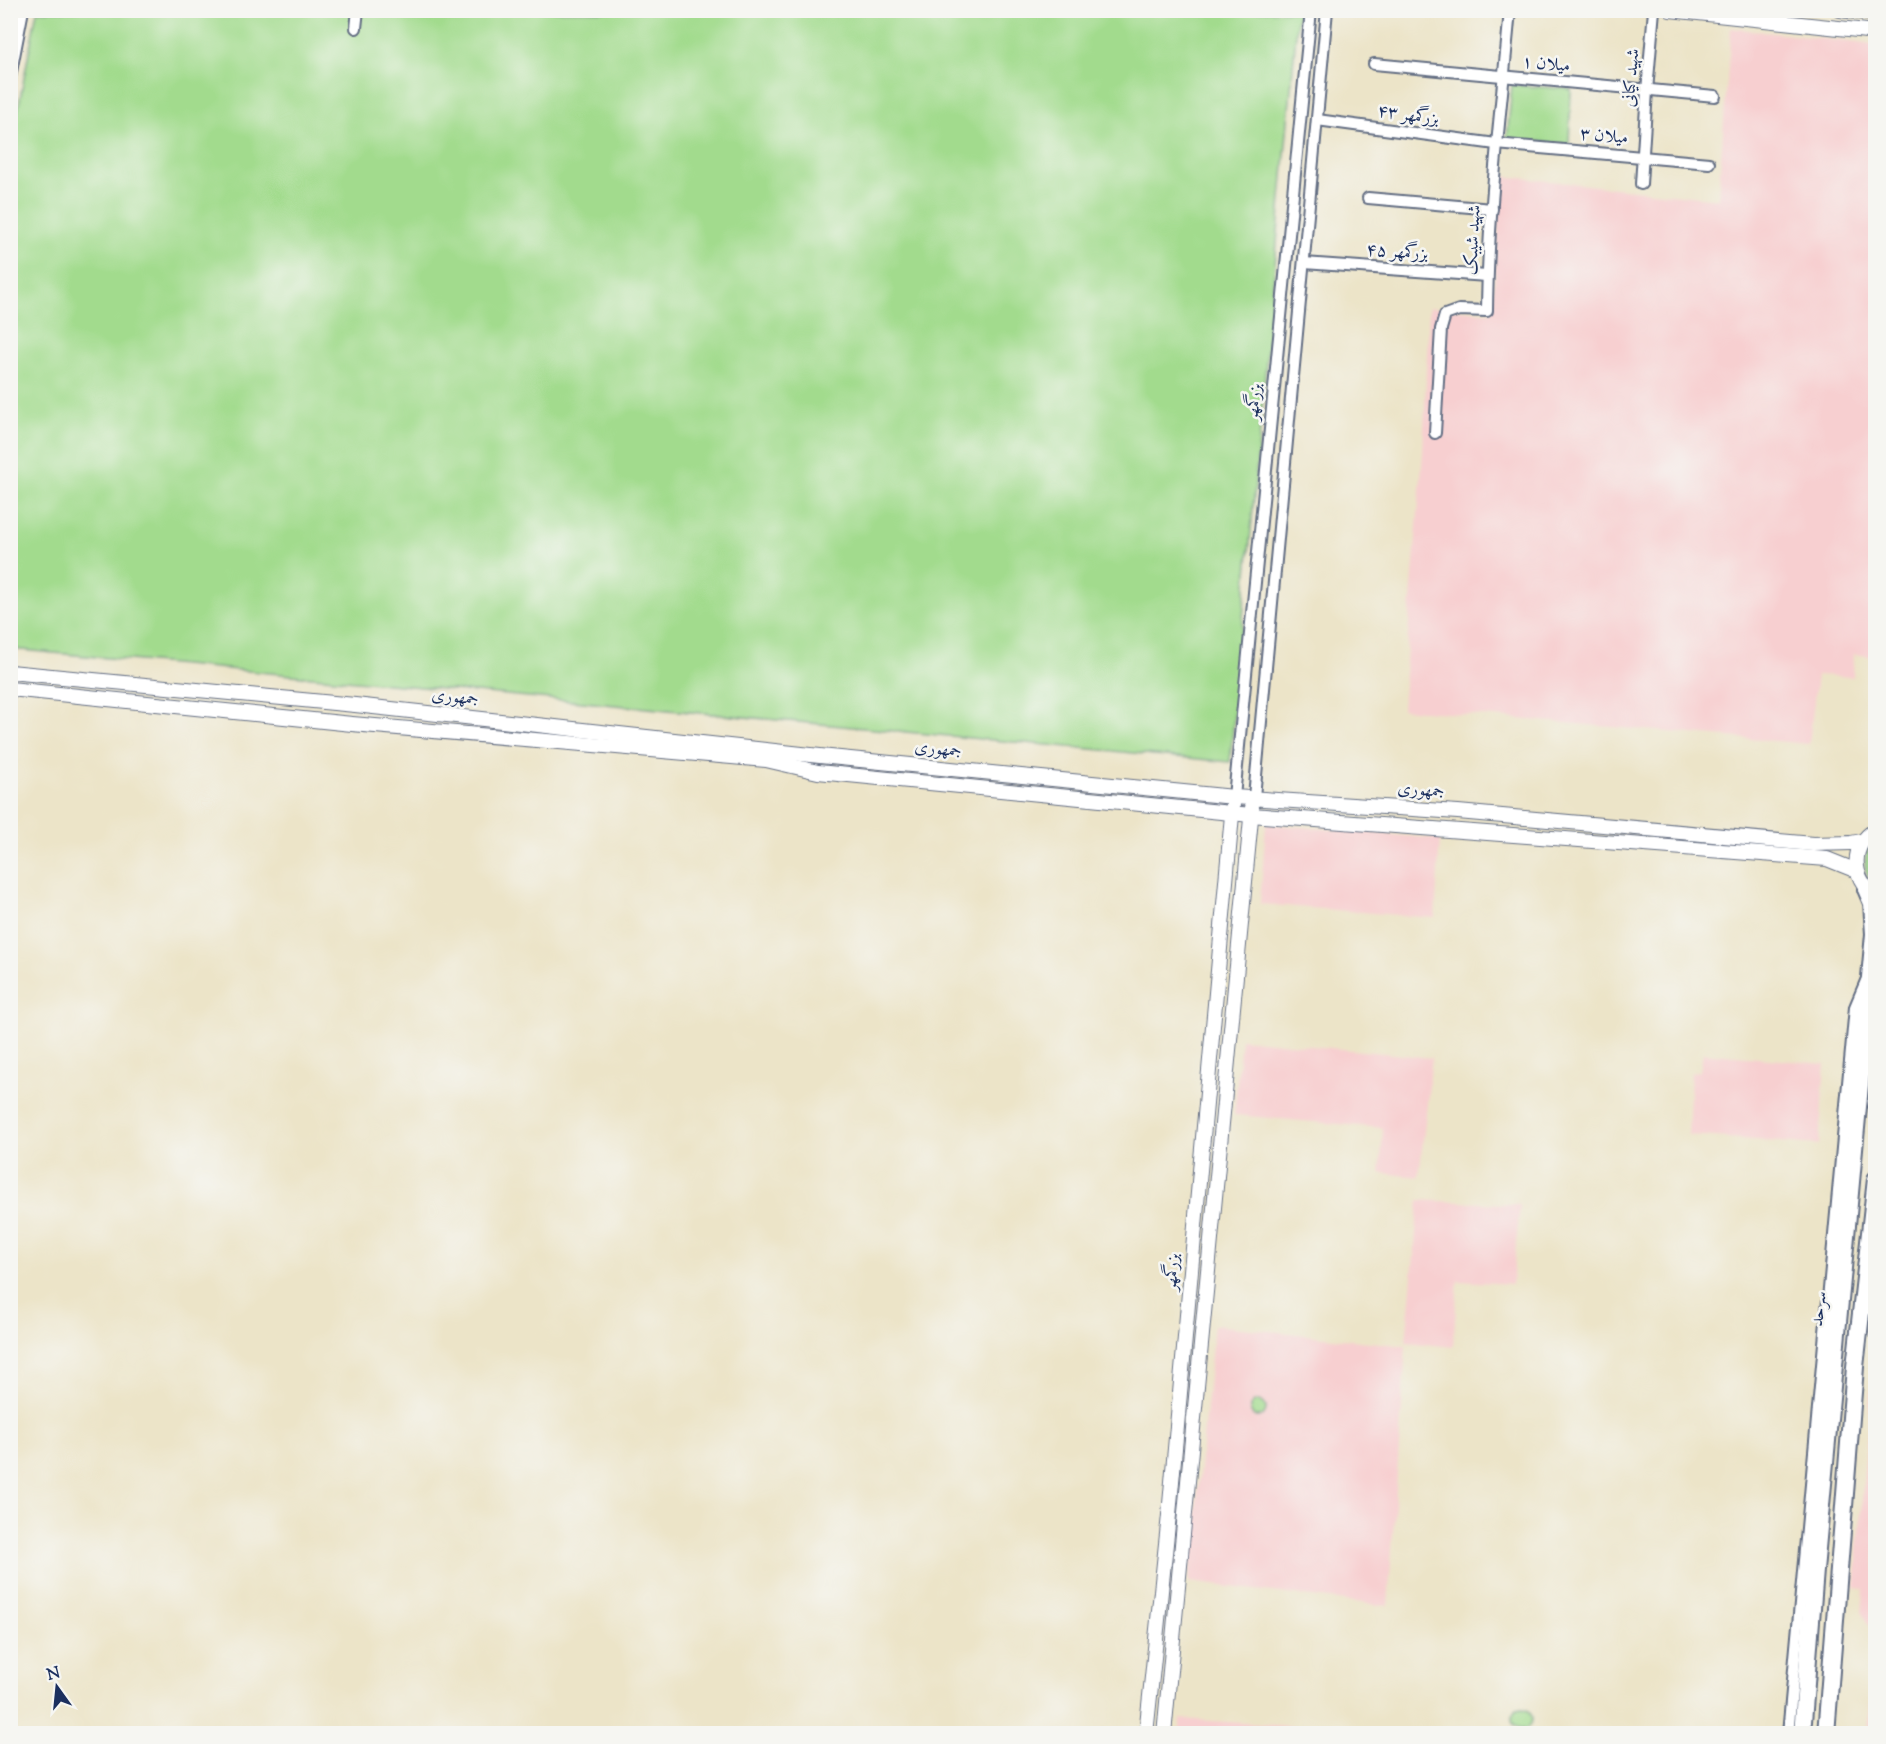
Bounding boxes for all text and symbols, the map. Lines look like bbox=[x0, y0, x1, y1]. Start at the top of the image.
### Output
street label: شهید کیانی bbox=[1616, 48, 1648, 108]
street label: میلان ۱ bbox=[1521, 50, 1571, 80]
street label: بزرگمهر ۴۳ bbox=[1375, 99, 1441, 133]
street label: میلان ۳ bbox=[1579, 122, 1629, 152]
street label: شهید شیبک bbox=[1459, 204, 1489, 276]
street label: بزرگمهر ۴۵ bbox=[1365, 238, 1429, 268]
street label: بزرگمهر bbox=[1240, 382, 1270, 424]
street label: جمهوری bbox=[430, 683, 480, 713]
street label: جمهوری bbox=[913, 735, 963, 765]
street label: جمهوری bbox=[1396, 776, 1446, 806]
street label: بزرگمهر bbox=[1158, 1252, 1188, 1294]
street label: سرحد bbox=[1805, 1290, 1835, 1328]
north arrow bbox=[27, 1657, 87, 1717]
text: N bbox=[45, 1662, 63, 1688]

